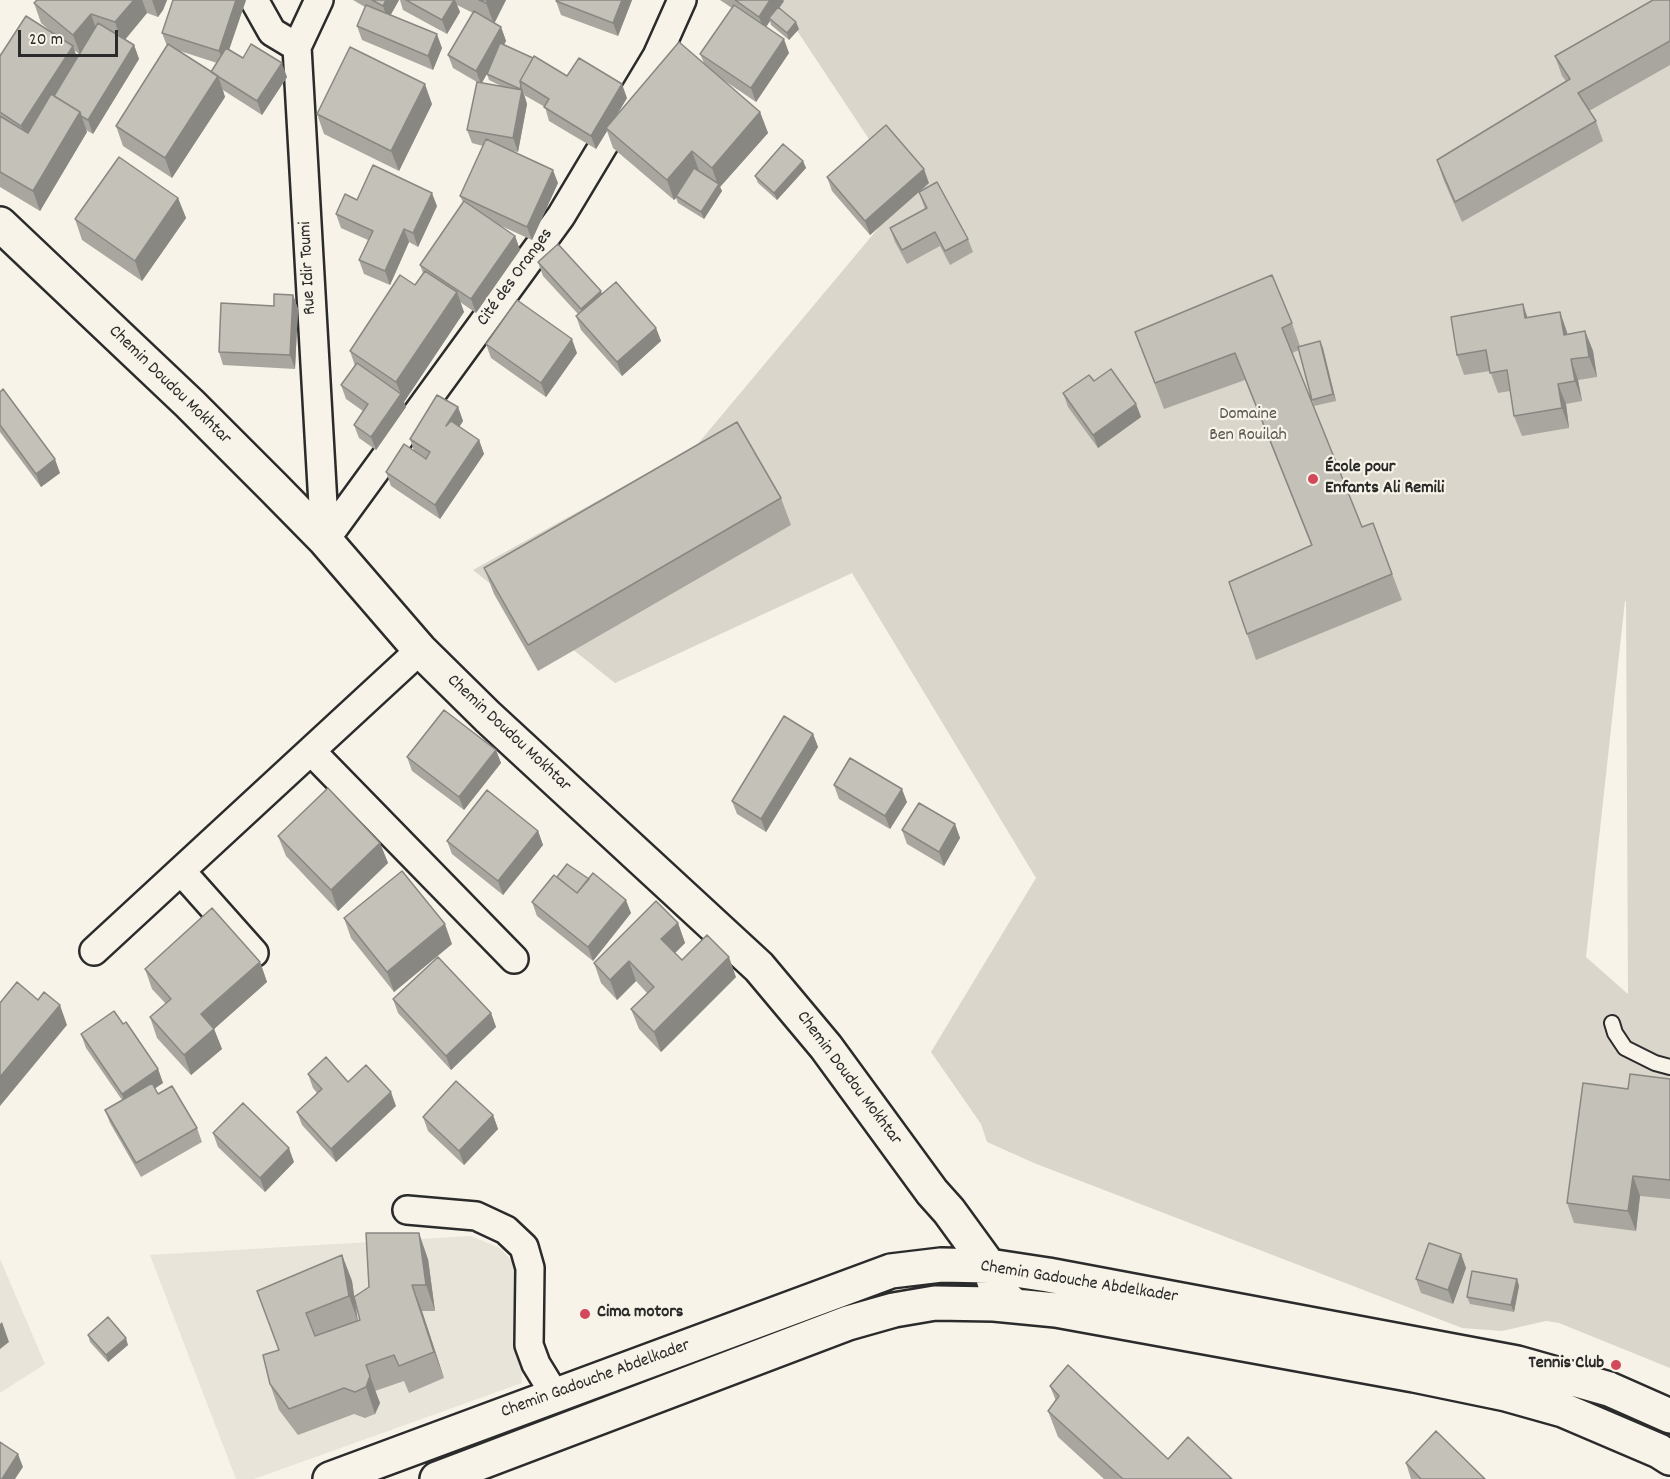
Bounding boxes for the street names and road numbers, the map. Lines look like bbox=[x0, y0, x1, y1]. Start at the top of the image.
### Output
street label: Rue Idir Toumi bbox=[296, 221, 322, 315]
street label: Cité des Oranges bbox=[473, 225, 559, 331]
street label: Chemin Doudou Mokhtar bbox=[103, 322, 235, 450]
street label: Chemin Doudou Mokhtar bbox=[441, 671, 575, 797]
street label: Chemin Doudou Mokhtar bbox=[790, 1008, 906, 1150]
street label: Chemin Gadouche Abdelkader bbox=[979, 1257, 1179, 1309]
street label: Chemin Gadouche Abdelkader bbox=[499, 1336, 693, 1424]

